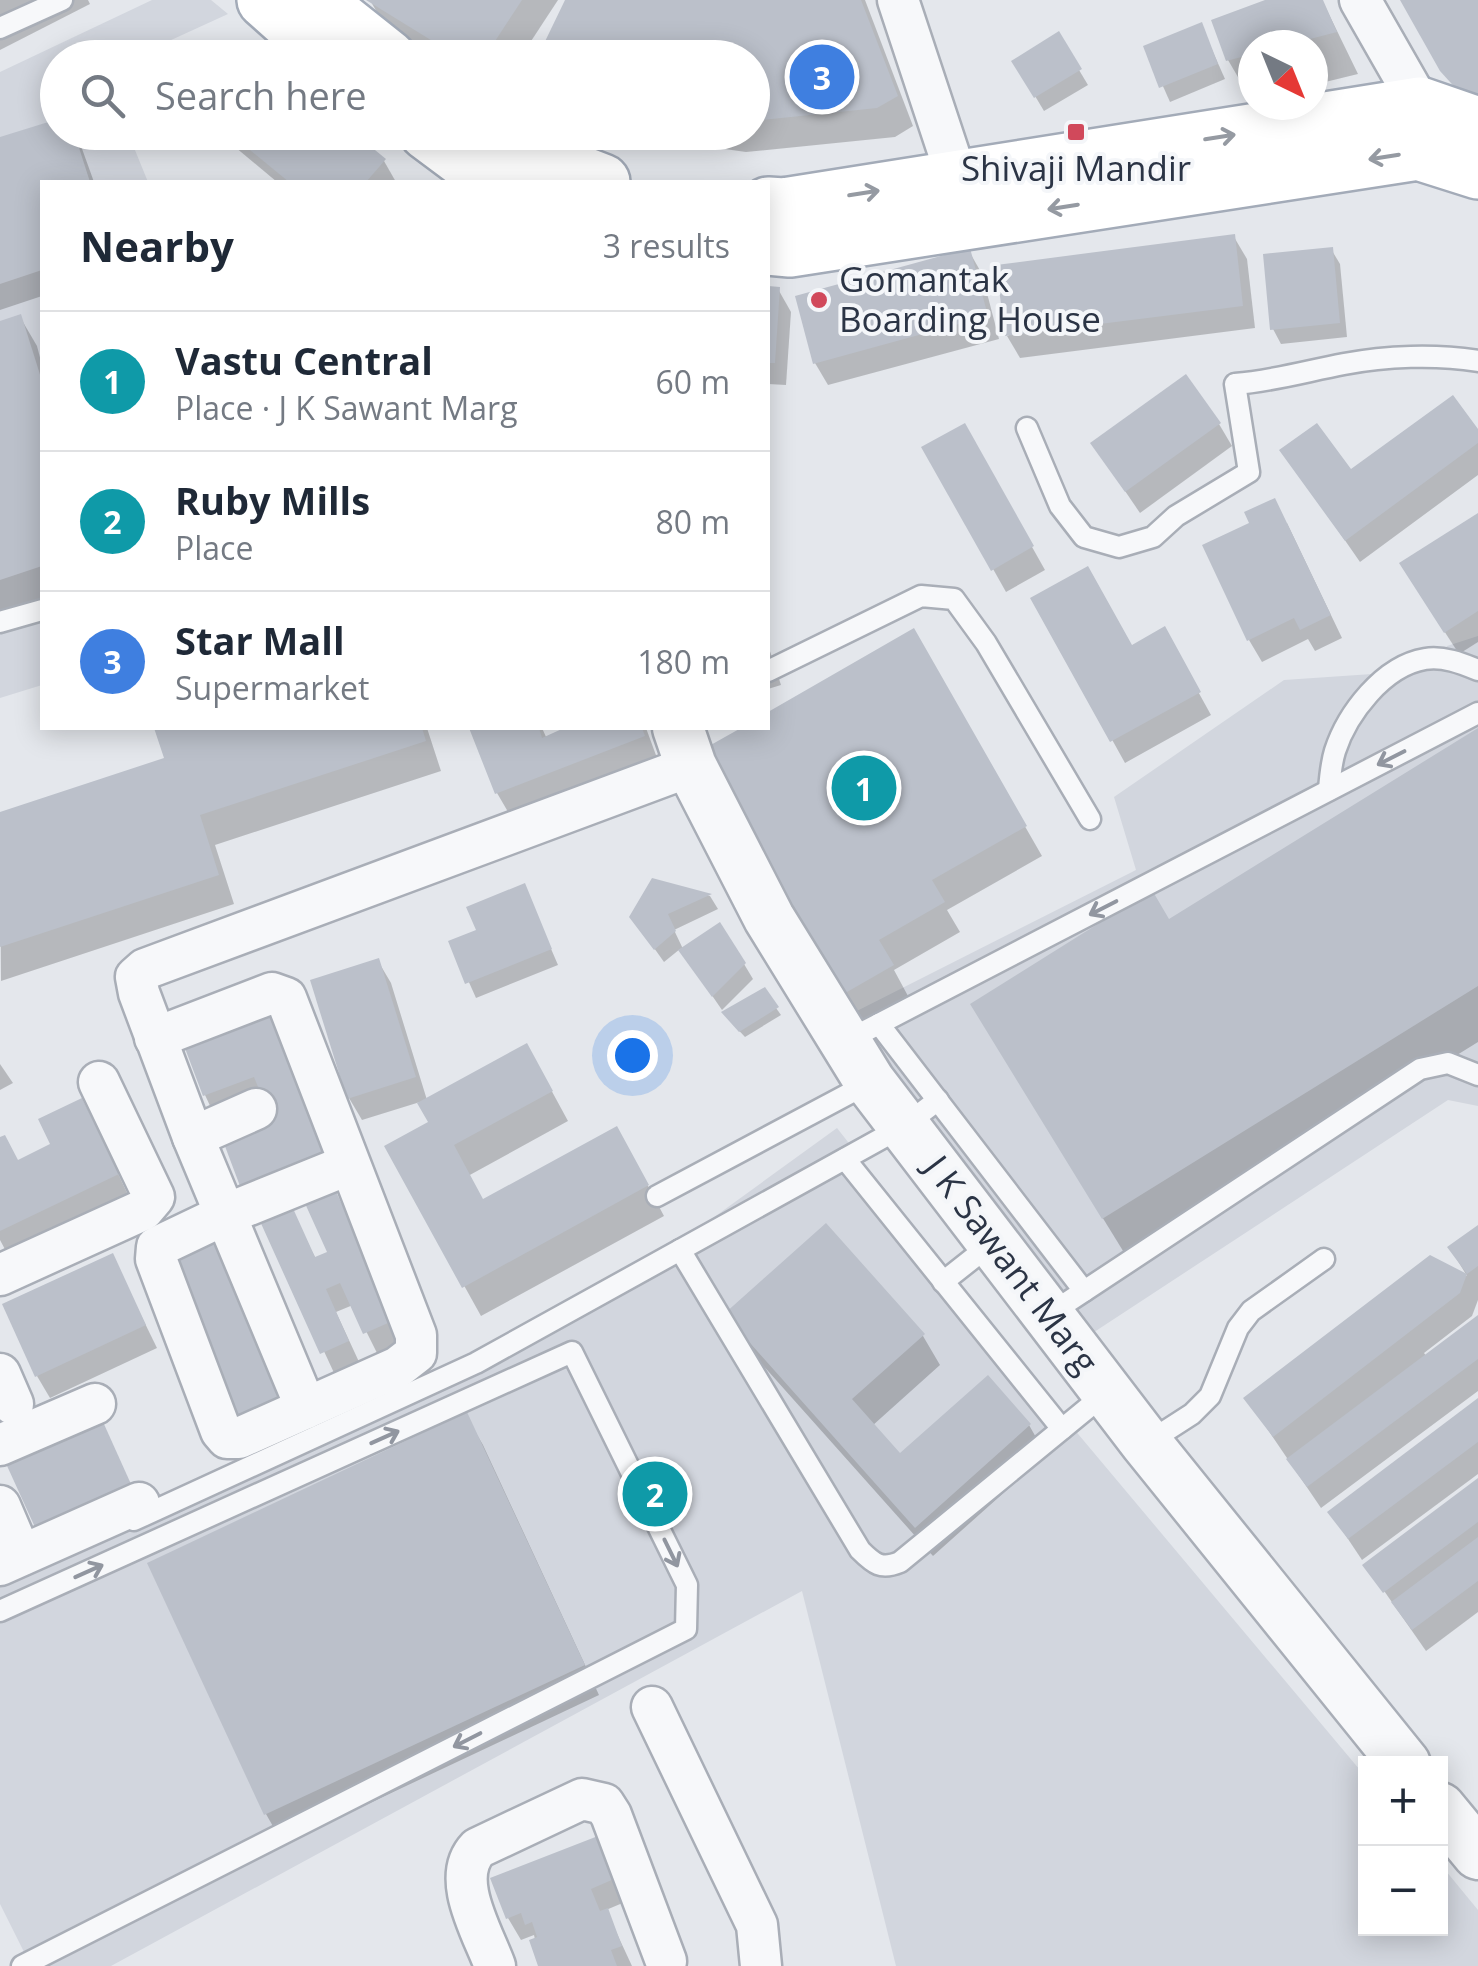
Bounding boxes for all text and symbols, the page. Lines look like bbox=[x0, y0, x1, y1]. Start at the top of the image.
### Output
north arrow bbox=[1238, 30, 1328, 120]
search box bbox=[40, 40, 770, 150]
pin: 3 bbox=[790, 40, 854, 114]
icon: search bbox=[75, 68, 130, 123]
text: Search here bbox=[155, 69, 367, 121]
marker: Shivaji Mandir bbox=[1065, 121, 1087, 143]
one-way arrow bbox=[1203, 127, 1235, 146]
place label: Shivaji Mandir bbox=[961, 144, 1191, 191]
one-way arrow bbox=[1368, 148, 1401, 167]
one-way arrow bbox=[847, 183, 880, 202]
one-way arrow bbox=[1047, 198, 1079, 216]
text: Nearby bbox=[80, 217, 234, 274]
text: 3 results bbox=[603, 224, 730, 267]
place label: Gomantak Boarding House bbox=[839, 255, 1101, 342]
marker: Gomantak Boarding House bbox=[808, 289, 830, 311]
text: Vastu Central bbox=[175, 334, 433, 386]
text: 1 bbox=[103, 360, 122, 403]
text: 60 m bbox=[655, 360, 730, 403]
text: Place · J K Sawant Marg bbox=[175, 386, 518, 429]
text: Ruby Mills bbox=[175, 474, 370, 526]
text: 2 bbox=[103, 500, 122, 543]
text: 80 m bbox=[655, 500, 730, 543]
text: Place bbox=[175, 526, 253, 569]
text: Star Mall bbox=[175, 614, 344, 666]
text: 3 bbox=[103, 640, 122, 683]
text: 180 m bbox=[637, 640, 730, 683]
text: Supermarket bbox=[175, 666, 369, 709]
one-way arrow bbox=[1377, 749, 1407, 768]
pin: 1 bbox=[832, 750, 896, 826]
one-way arrow bbox=[1088, 899, 1118, 918]
your location bbox=[607, 1030, 658, 1081]
street label: J K Sawant Marg bbox=[913, 1143, 1110, 1383]
one-way arrow bbox=[369, 1426, 399, 1445]
pin: 2 bbox=[622, 1456, 688, 1532]
one-way arrow bbox=[662, 1538, 681, 1567]
one-way arrow bbox=[73, 1561, 104, 1579]
one-way arrow bbox=[453, 1731, 482, 1750]
map controls bbox=[1358, 1756, 1448, 1936]
button: + bbox=[1358, 1756, 1448, 1846]
button: − bbox=[1358, 1846, 1448, 1936]

